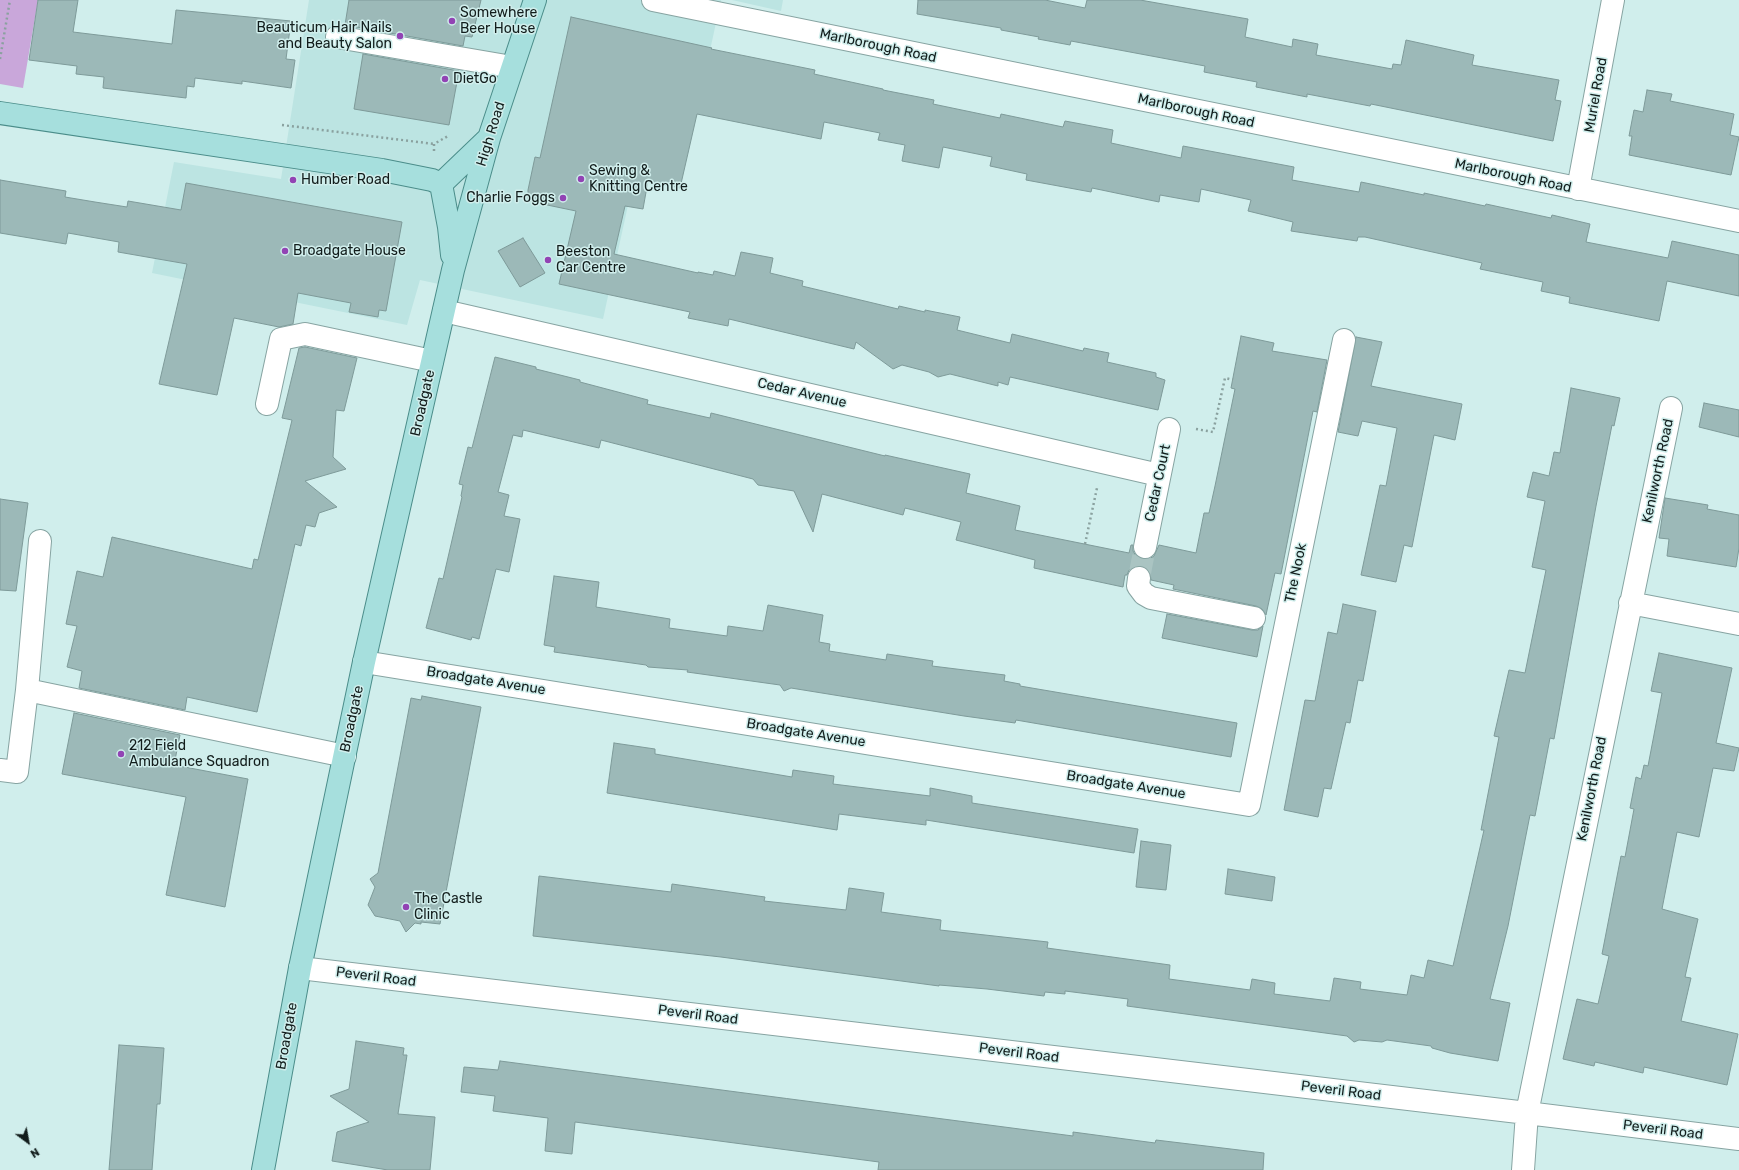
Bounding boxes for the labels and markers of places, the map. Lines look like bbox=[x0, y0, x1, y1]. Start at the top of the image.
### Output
place label: Somewhere Beer House bbox=[460, 5, 537, 38]
marker: Somewhere Beer House bbox=[447, 16, 457, 26]
place label: Beauticum Hair Nails and Beauty Salon bbox=[257, 20, 392, 52]
marker: Beauticum Hair Nails and Beauty Salon bbox=[395, 31, 405, 41]
place label: DietGo bbox=[453, 71, 497, 87]
marker: DietGo bbox=[440, 74, 450, 84]
place label: Sewing & Knitting Centre bbox=[589, 163, 688, 196]
place label: Humber Road bbox=[301, 172, 390, 188]
marker: Sewing & Knitting Centre bbox=[576, 174, 586, 184]
marker: Humber Road bbox=[288, 175, 298, 185]
place label: Charlie Foggs bbox=[466, 190, 555, 206]
marker: Charlie Foggs bbox=[558, 193, 568, 203]
place label: Broadgate House bbox=[293, 243, 406, 259]
place label: Beeston Car Centre bbox=[556, 244, 626, 276]
marker: Broadgate House bbox=[280, 246, 290, 256]
marker: Beeston Car Centre bbox=[543, 255, 553, 265]
place label: 212 Field Ambulance Squadron bbox=[129, 738, 269, 770]
marker: 212 Field Ambulance Squadron bbox=[116, 749, 126, 759]
place label: The Castle Clinic bbox=[414, 891, 483, 924]
marker: The Castle Clinic bbox=[401, 902, 411, 912]

